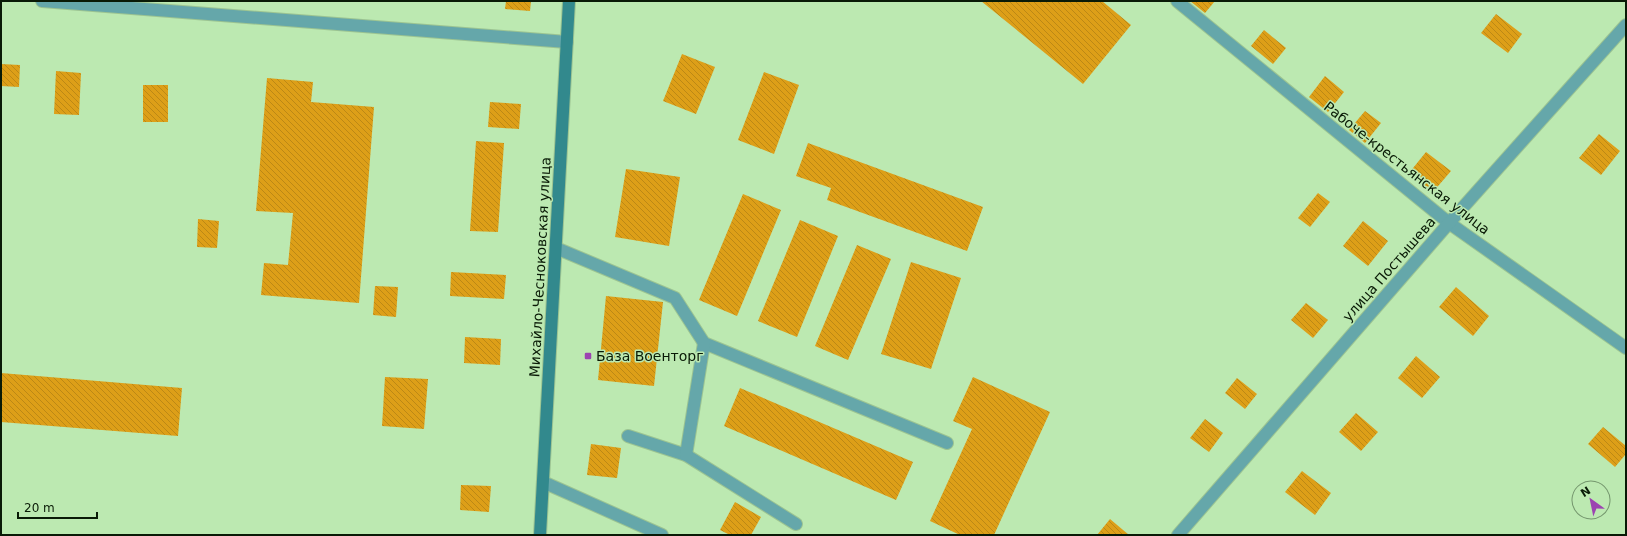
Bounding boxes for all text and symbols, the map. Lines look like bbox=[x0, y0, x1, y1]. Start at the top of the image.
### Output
street label: Рабоче-крестьянская улица bbox=[1321, 98, 1493, 238]
street label: Михайло-Чесноковская улица bbox=[526, 156, 554, 378]
street label: улица Постышева bbox=[1339, 214, 1439, 324]
place label: База Военторг bbox=[596, 348, 704, 364]
marker: База Военторг bbox=[583, 351, 593, 361]
north arrow bbox=[1571, 480, 1611, 520]
text: N bbox=[1578, 484, 1593, 500]
scale bar bbox=[18, 494, 97, 520]
text: 20 m bbox=[24, 501, 55, 515]

